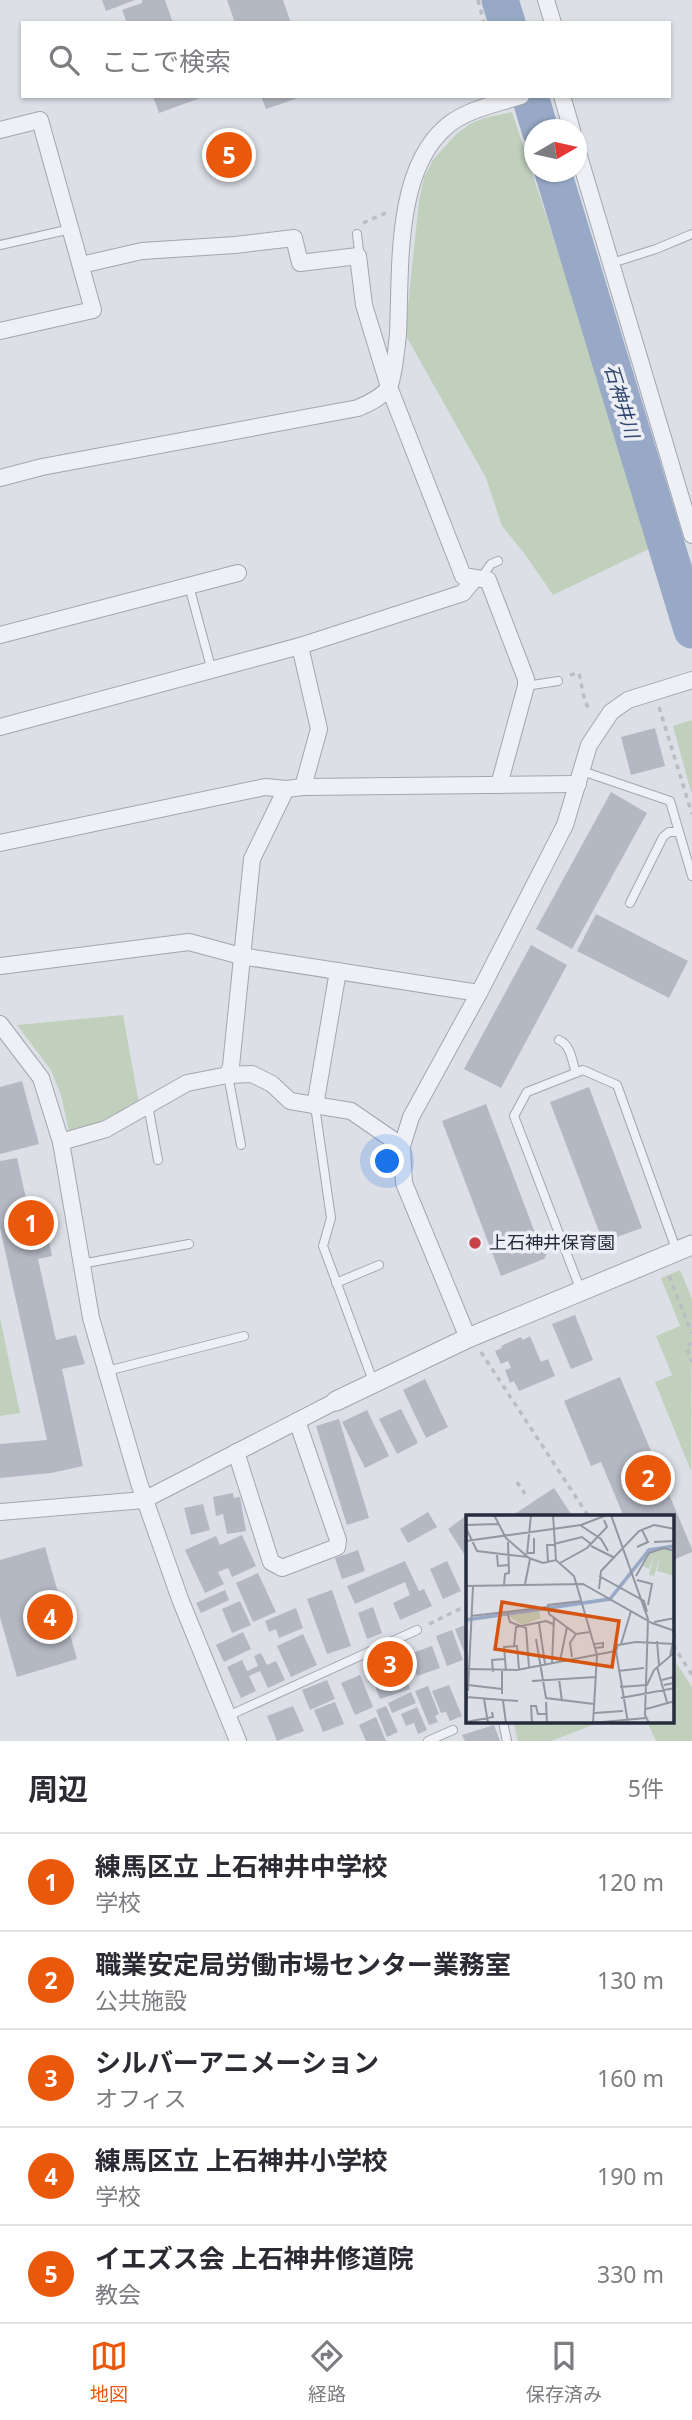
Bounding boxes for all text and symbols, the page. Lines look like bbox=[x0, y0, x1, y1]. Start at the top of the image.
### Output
search box bbox=[21, 21, 671, 98]
icon: search bbox=[45, 41, 83, 79]
text: ここで検索 bbox=[101, 43, 231, 79]
north arrow bbox=[524, 119, 587, 182]
pin: 5 bbox=[206, 129, 252, 181]
water label: 石神井川 bbox=[598, 361, 646, 443]
your location bbox=[370, 1144, 404, 1178]
pin: 1 bbox=[8, 1197, 54, 1249]
place label: 上石神井保育園 bbox=[489, 1230, 615, 1254]
marker: 上石神井保育園 bbox=[467, 1235, 483, 1251]
pin: 2 bbox=[625, 1452, 671, 1504]
inset map bbox=[466, 1515, 674, 1724]
pin: 4 bbox=[27, 1591, 73, 1643]
pin: 3 bbox=[367, 1638, 413, 1690]
text: 周辺 bbox=[28, 1768, 88, 1809]
text: 5件 bbox=[628, 1772, 664, 1804]
text: 練馬区立 上石神井中学校 bbox=[95, 1848, 388, 1884]
text: 1 bbox=[44, 1866, 58, 1898]
text: 120 m bbox=[597, 1866, 664, 1898]
text: 学校 bbox=[95, 1886, 141, 1918]
text: 職業安定局労働市場センター業務室 bbox=[95, 1946, 511, 1982]
text: 2 bbox=[44, 1964, 58, 1996]
text: 130 m bbox=[597, 1964, 664, 1996]
text: 公共施設 bbox=[95, 1984, 187, 2016]
text: シルバーアニメーション bbox=[95, 2044, 379, 2080]
text: 3 bbox=[44, 2062, 58, 2094]
text: 160 m bbox=[597, 2062, 664, 2094]
text: オフィス bbox=[95, 2082, 187, 2114]
text: 練馬区立 上石神井小学校 bbox=[95, 2142, 388, 2178]
text: 4 bbox=[44, 2160, 58, 2192]
text: 190 m bbox=[597, 2160, 664, 2192]
text: 学校 bbox=[95, 2180, 141, 2212]
text: イエズス会 上石神井修道院 bbox=[95, 2240, 414, 2276]
text: 5 bbox=[44, 2258, 58, 2290]
text: 330 m bbox=[597, 2258, 664, 2290]
text: 教会 bbox=[95, 2278, 141, 2310]
tab: 地図 bbox=[90, 2337, 128, 2407]
tab: 経路 bbox=[308, 2337, 346, 2407]
tab: 保存済み bbox=[526, 2337, 602, 2407]

